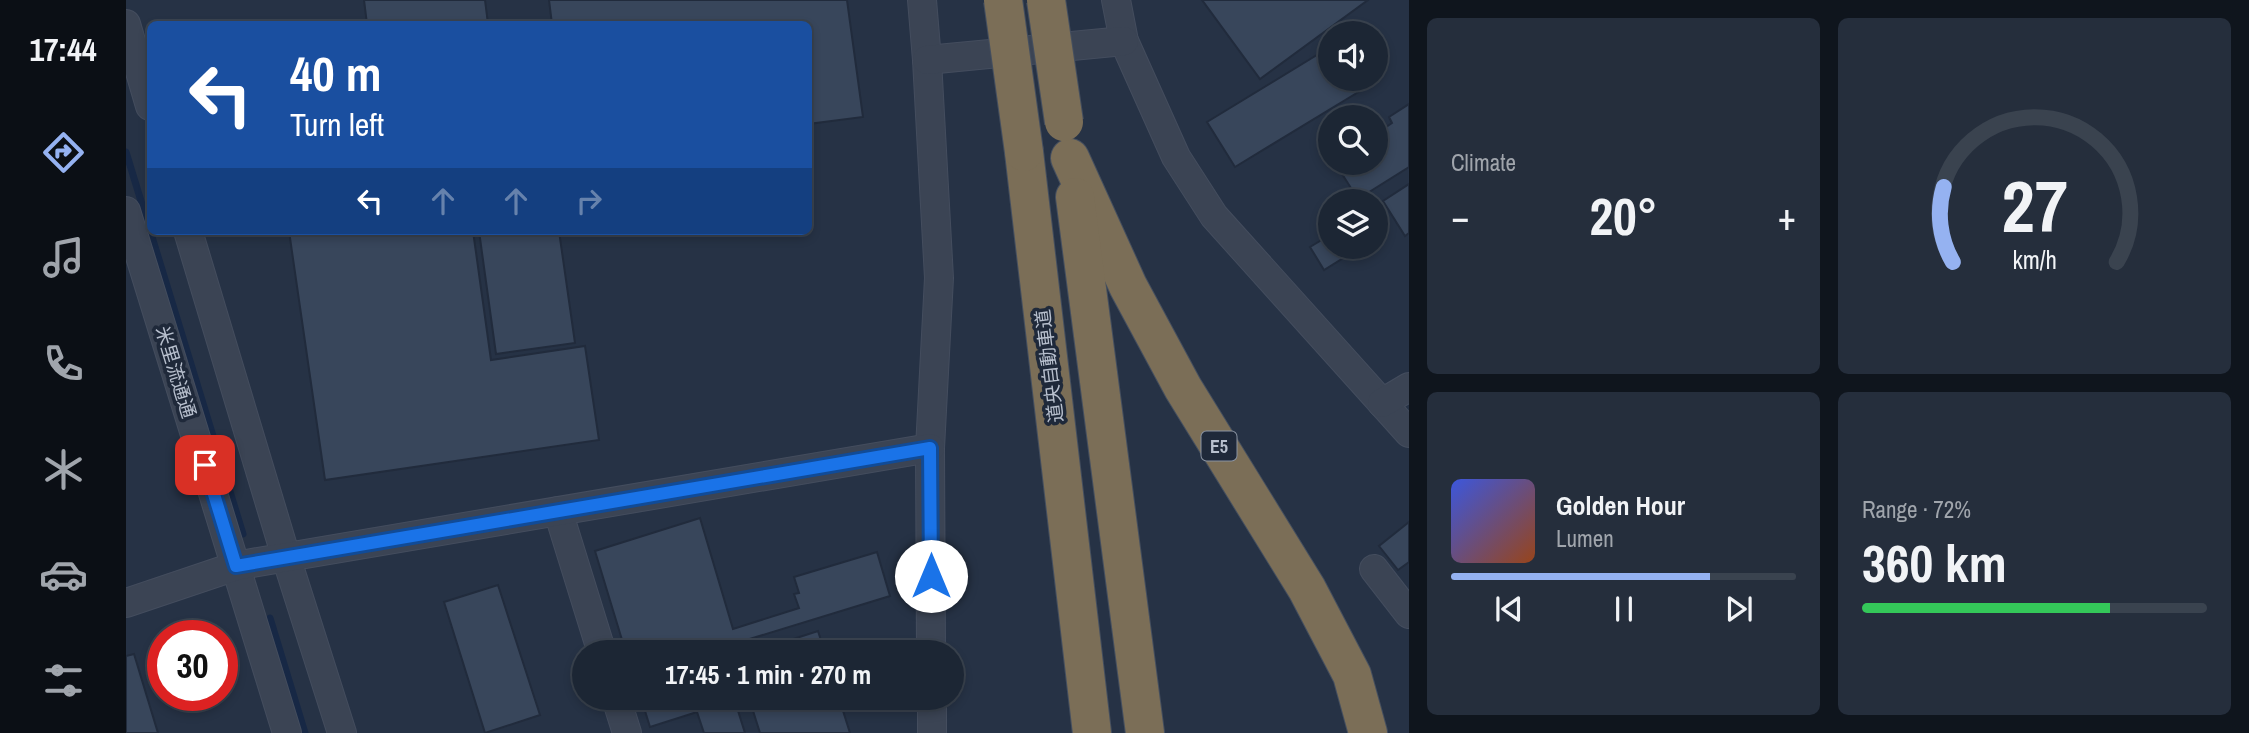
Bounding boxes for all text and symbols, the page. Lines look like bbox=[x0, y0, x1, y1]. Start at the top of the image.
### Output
map controls bbox=[1318, 21, 1388, 259]
button: sound bbox=[1318, 21, 1388, 91]
text: 17:44 bbox=[29, 28, 97, 71]
text: 40 m bbox=[290, 40, 382, 106]
icon: left bbox=[175, 49, 266, 140]
text: Turn left bbox=[290, 103, 384, 146]
button: search bbox=[1318, 105, 1388, 175]
icon: directions bbox=[39, 128, 88, 177]
text: Climate bbox=[1451, 147, 1516, 178]
text: 27 bbox=[2001, 157, 2068, 255]
text: 20° bbox=[1589, 181, 1658, 251]
icon: left bbox=[351, 182, 389, 220]
icon: ahead bbox=[424, 182, 462, 220]
icon: ahead bbox=[497, 182, 535, 220]
icon: right bbox=[570, 182, 608, 220]
button: layers bbox=[1318, 189, 1388, 259]
text: − bbox=[1451, 191, 1469, 242]
text: + bbox=[1778, 191, 1796, 242]
icon: music bbox=[39, 233, 88, 282]
text: km/h bbox=[2012, 243, 2057, 277]
street label: 道央自動車道 bbox=[1029, 308, 1069, 424]
street label: 米里流通通 bbox=[150, 323, 202, 421]
icon: phone bbox=[39, 339, 88, 388]
road number: E5 bbox=[1202, 432, 1236, 461]
pin bbox=[175, 435, 235, 495]
icon: climate bbox=[39, 445, 88, 494]
icon: arrive bbox=[186, 446, 224, 484]
text: Golden Hour bbox=[1556, 488, 1685, 523]
text: Range · 72% bbox=[1862, 494, 1971, 525]
text: Lumen bbox=[1556, 523, 1614, 554]
text: 360 km bbox=[1862, 528, 2007, 598]
position arrow bbox=[894, 539, 968, 613]
icon: car bbox=[39, 550, 88, 599]
icon: previous bbox=[1490, 590, 1528, 628]
icon: pause bbox=[1605, 590, 1643, 628]
icon: next bbox=[1720, 590, 1758, 628]
speed limit sign: 30 bbox=[147, 620, 238, 711]
icon: filters bbox=[39, 656, 88, 705]
text: 17:45 · 1 min · 270 m bbox=[665, 657, 871, 692]

